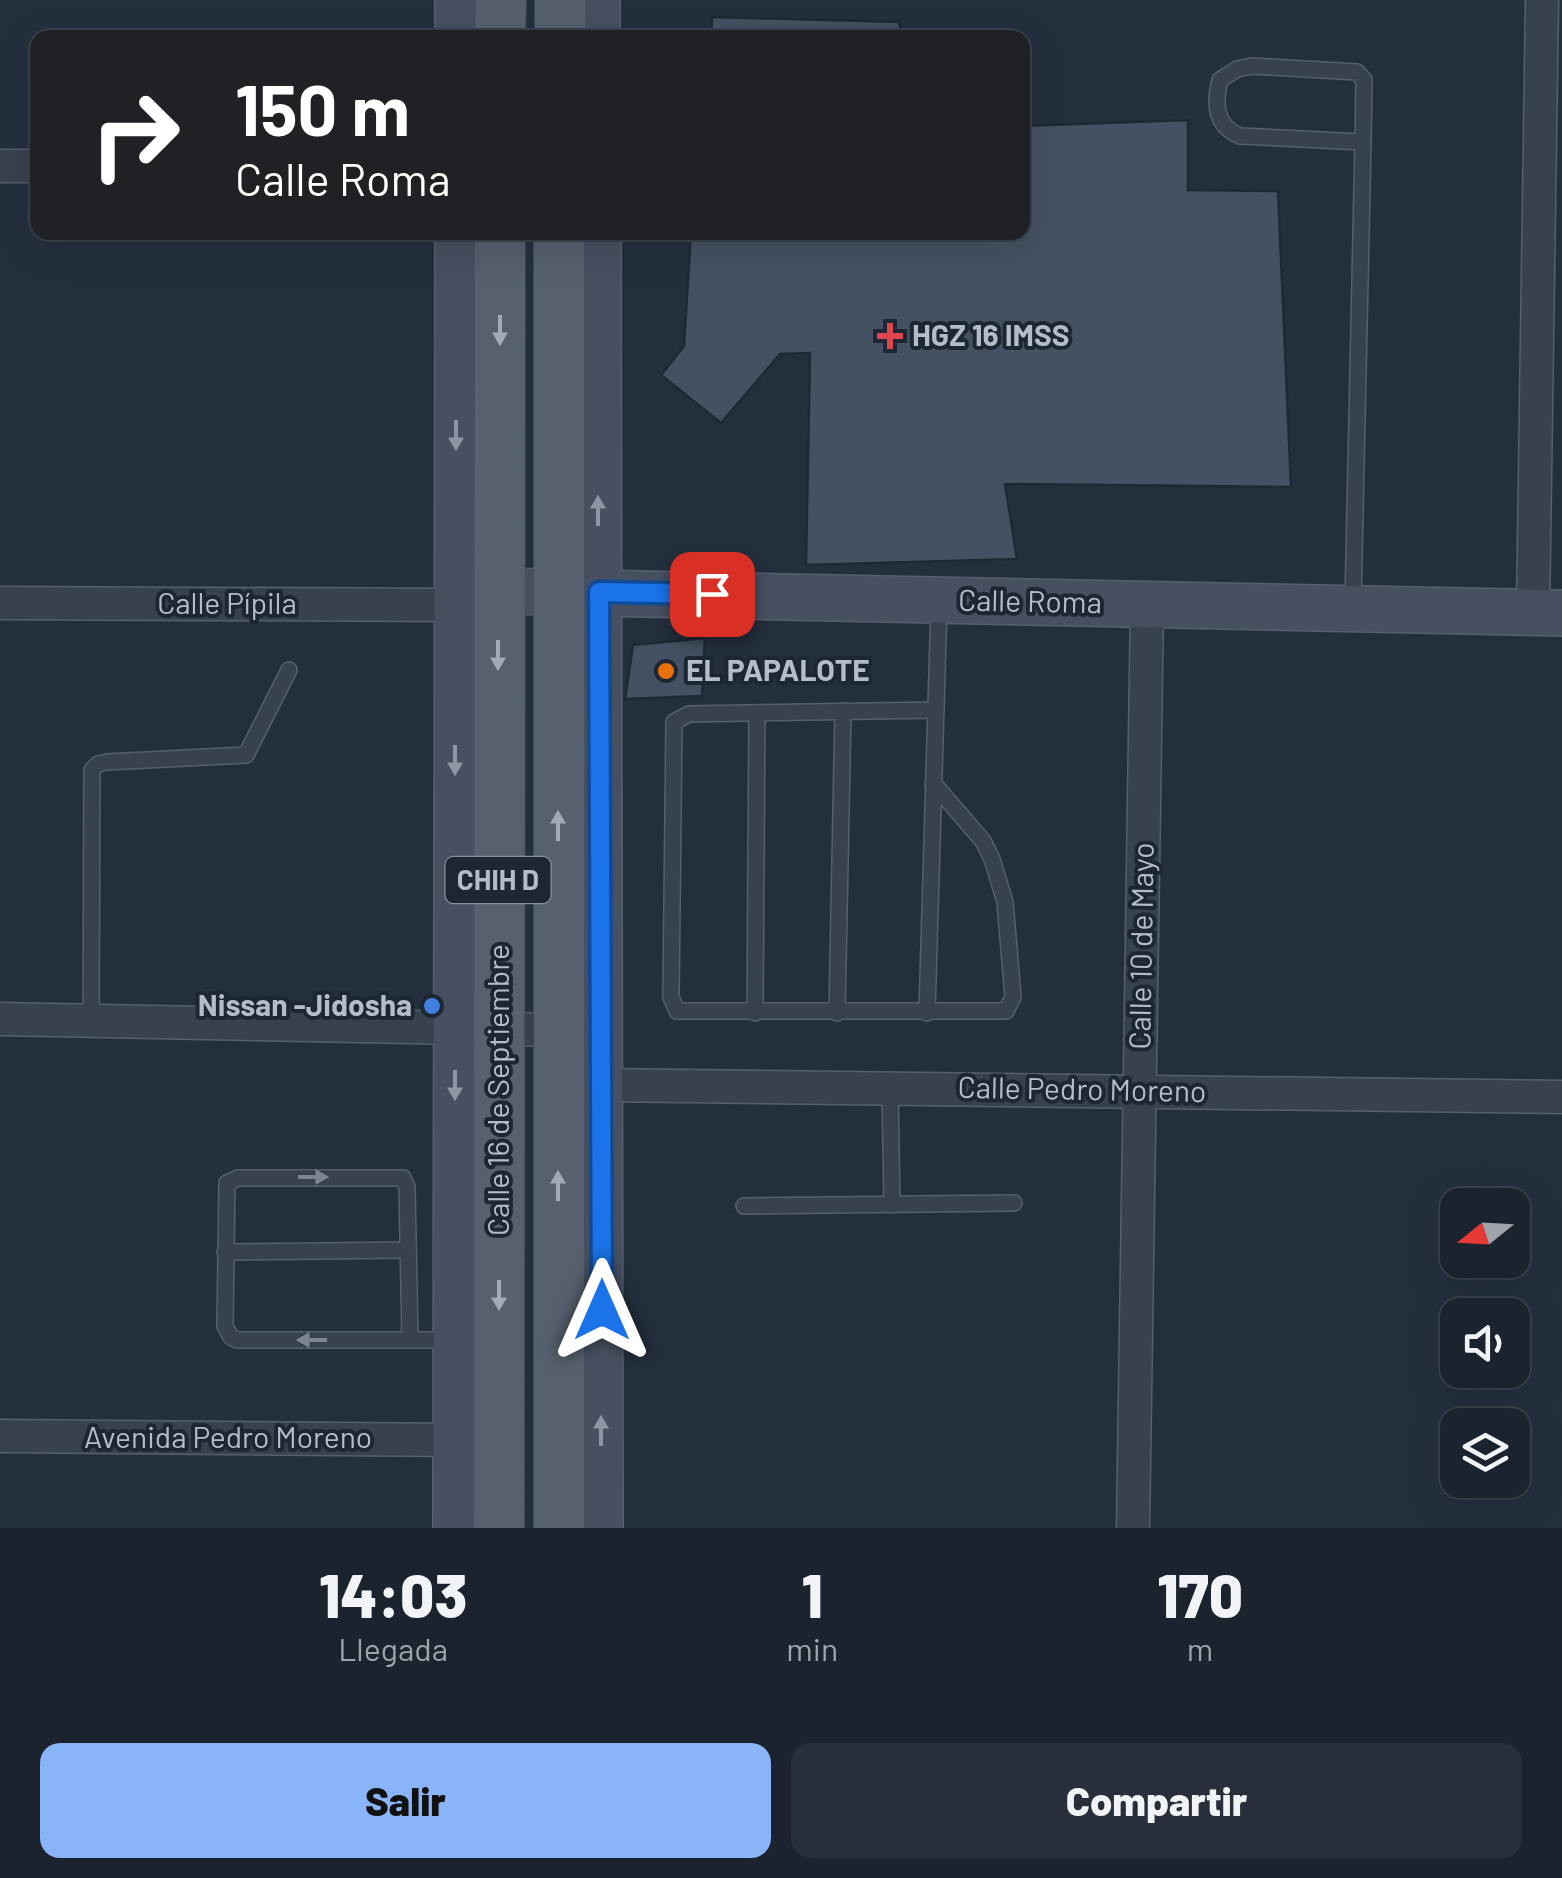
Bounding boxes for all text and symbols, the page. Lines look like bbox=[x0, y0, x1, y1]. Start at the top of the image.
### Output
text: 150 m bbox=[235, 66, 410, 150]
icon: right bbox=[70, 70, 200, 200]
text: Calle Roma bbox=[235, 151, 451, 205]
one-way arrow bbox=[492, 314, 508, 346]
place label: HGZ 16 IMSS bbox=[912, 316, 1070, 352]
marker: HGZ 16 IMSS bbox=[877, 323, 903, 349]
one-way arrow bbox=[448, 419, 464, 451]
one-way arrow bbox=[590, 494, 606, 526]
pin bbox=[670, 552, 755, 637]
icon: arrive bbox=[685, 567, 740, 622]
street label: Calle Roma bbox=[958, 581, 1102, 619]
street label: Calle Pípila bbox=[157, 584, 297, 620]
one-way arrow bbox=[490, 639, 506, 671]
place label: EL PAPALOTE bbox=[686, 651, 870, 687]
marker: EL PAPALOTE bbox=[655, 660, 677, 682]
one-way arrow bbox=[447, 744, 463, 776]
one-way arrow bbox=[550, 809, 566, 841]
street label: Calle 10 de Mayo bbox=[1120, 842, 1160, 1050]
road number: CHIH D bbox=[446, 857, 550, 903]
street label: Calle 16 de Septiembre bbox=[479, 944, 515, 1236]
place label: Nissan -Jidosha bbox=[198, 986, 412, 1022]
marker: Nissan -Jidosha bbox=[421, 995, 443, 1017]
street label: Calle Pedro Moreno bbox=[957, 1068, 1207, 1108]
one-way arrow bbox=[447, 1069, 463, 1101]
one-way arrow bbox=[297, 1169, 329, 1185]
one-way arrow bbox=[551, 1169, 567, 1201]
north arrow bbox=[1440, 1188, 1530, 1278]
map controls bbox=[1440, 1188, 1530, 1498]
position arrow bbox=[550, 1258, 654, 1362]
one-way arrow bbox=[491, 1279, 507, 1311]
button: sound bbox=[1440, 1298, 1530, 1388]
one-way arrow bbox=[296, 1332, 328, 1348]
button: layers bbox=[1440, 1408, 1530, 1498]
one-way arrow bbox=[593, 1414, 609, 1446]
street label: Avenida Pedro Moreno bbox=[84, 1418, 372, 1454]
text: 14:03 bbox=[319, 1558, 467, 1630]
text: 1 bbox=[802, 1558, 823, 1630]
text: 170 bbox=[1157, 1558, 1243, 1630]
text: Llegada bbox=[338, 1629, 448, 1667]
text: min bbox=[786, 1629, 838, 1667]
text: m bbox=[1187, 1629, 1213, 1667]
button: Salir bbox=[40, 1743, 771, 1858]
button: Compartir bbox=[791, 1743, 1522, 1858]

